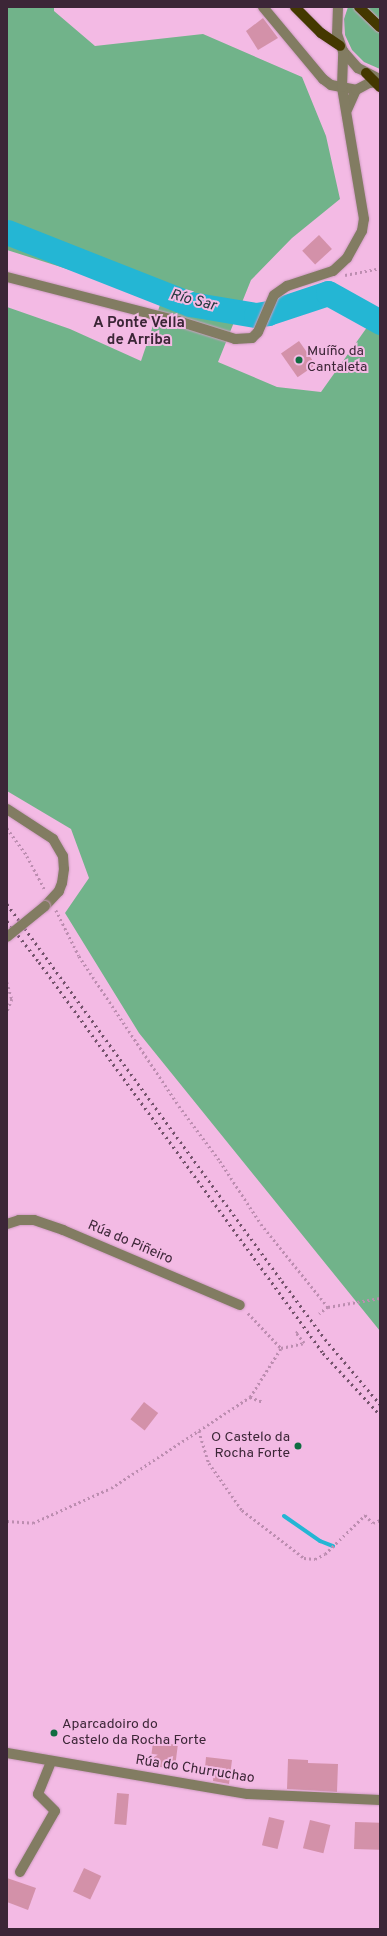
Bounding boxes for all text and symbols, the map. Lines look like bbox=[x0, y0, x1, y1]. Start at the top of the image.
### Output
water label: Río Sar bbox=[168, 286, 218, 316]
district label: A Ponte Vella de Arriba bbox=[92, 314, 186, 349]
place label: Muíño da Cantaleta bbox=[307, 344, 367, 376]
marker: Muíño da Cantaleta bbox=[294, 355, 304, 365]
street label: Rúa do Piñeiro bbox=[85, 1218, 175, 1268]
place label: O Castelo da Rocha Forte bbox=[211, 1430, 290, 1462]
marker: O Castelo da Rocha Forte bbox=[293, 1441, 303, 1451]
place label: Aparcadoiro do Castelo da Rocha Forte bbox=[62, 1717, 206, 1750]
marker: Aparcadoiro do Castelo da Rocha Forte bbox=[49, 1728, 59, 1738]
street label: Rúa do Churruchao bbox=[134, 1752, 256, 1788]

